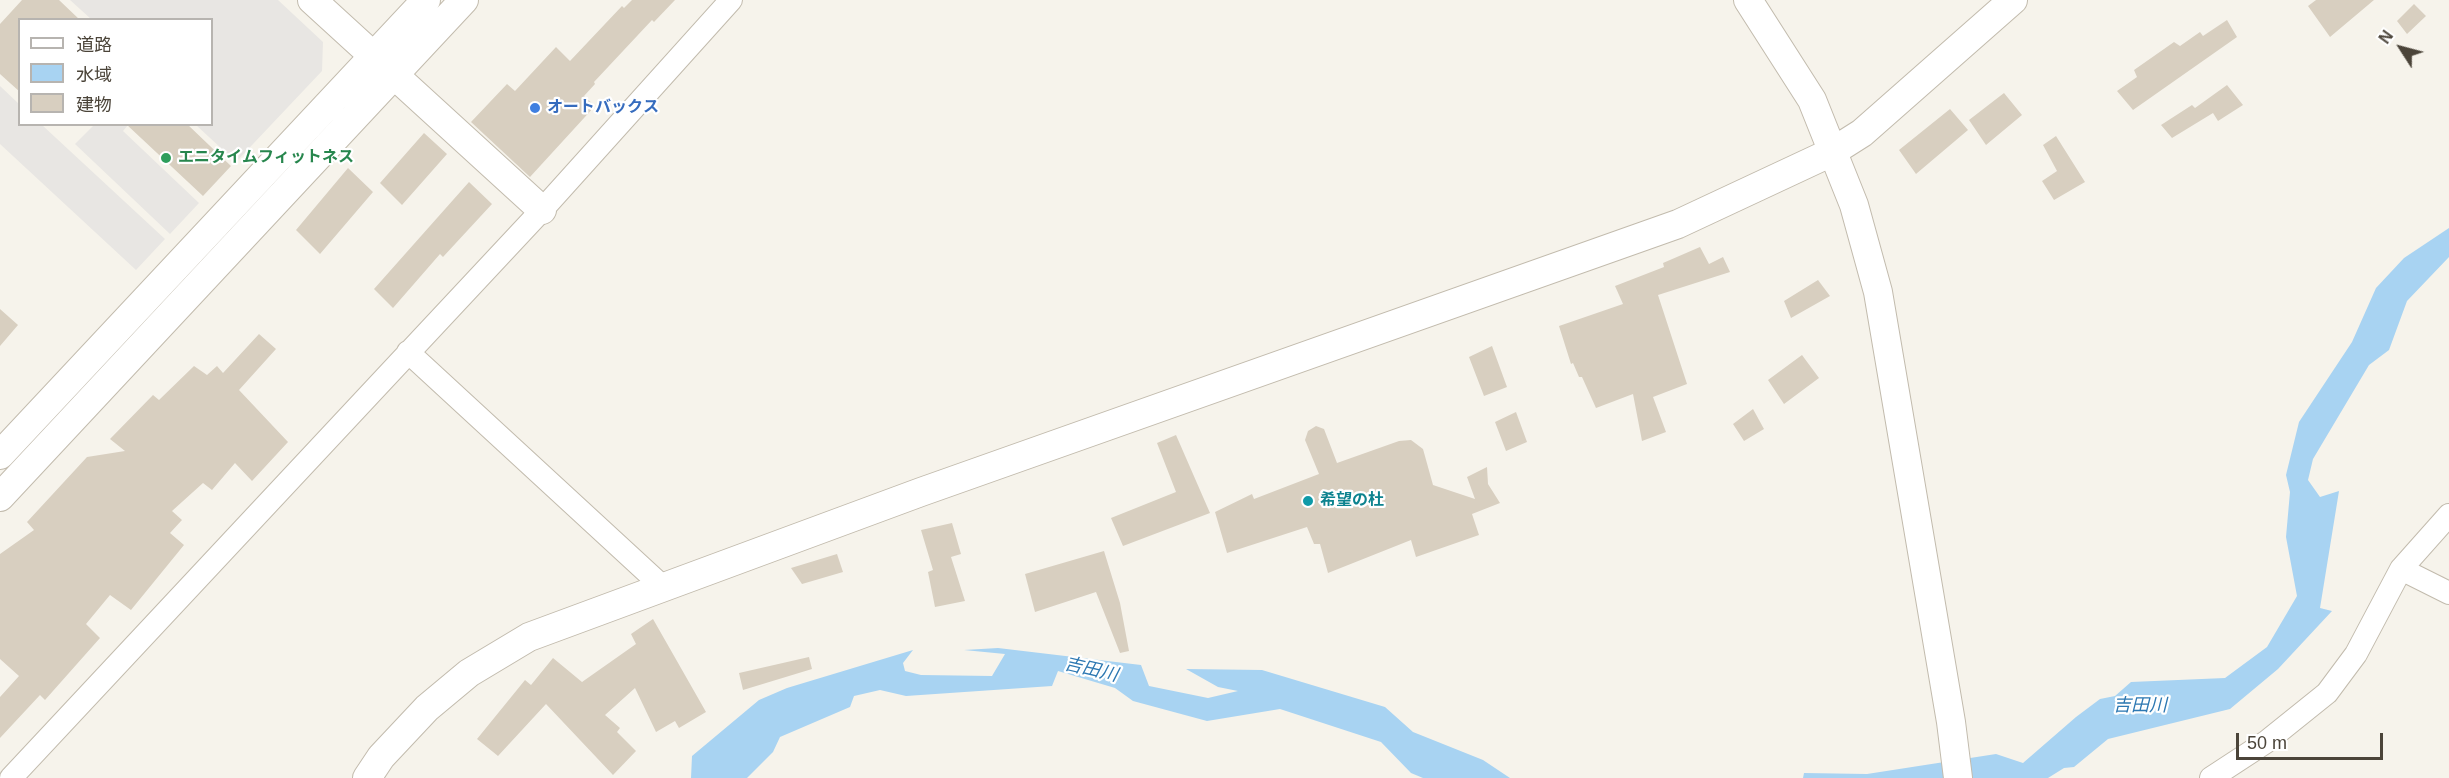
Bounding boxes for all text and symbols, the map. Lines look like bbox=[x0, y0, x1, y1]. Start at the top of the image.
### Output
legend bbox=[18, 18, 213, 126]
north arrow bbox=[2371, 18, 2431, 78]
text: N bbox=[2376, 27, 2396, 47]
text: 道路 bbox=[76, 35, 112, 55]
text: 水域 bbox=[76, 65, 112, 85]
text: 建物 bbox=[76, 95, 112, 115]
place label: オートバックス bbox=[547, 98, 659, 118]
marker: オートバックス bbox=[528, 101, 542, 115]
place label: エニタイムフィットネス bbox=[178, 148, 354, 168]
marker: エニタイムフィットネス bbox=[159, 151, 173, 165]
place label: 希望の杜 bbox=[1320, 491, 1384, 511]
marker: 希望の杜 bbox=[1301, 494, 1315, 508]
water label: 吉田川 bbox=[1062, 653, 1120, 687]
water label: 吉田川 bbox=[2113, 695, 2167, 717]
scale bar bbox=[2239, 721, 2386, 759]
text: 50 m bbox=[2247, 733, 2287, 753]

